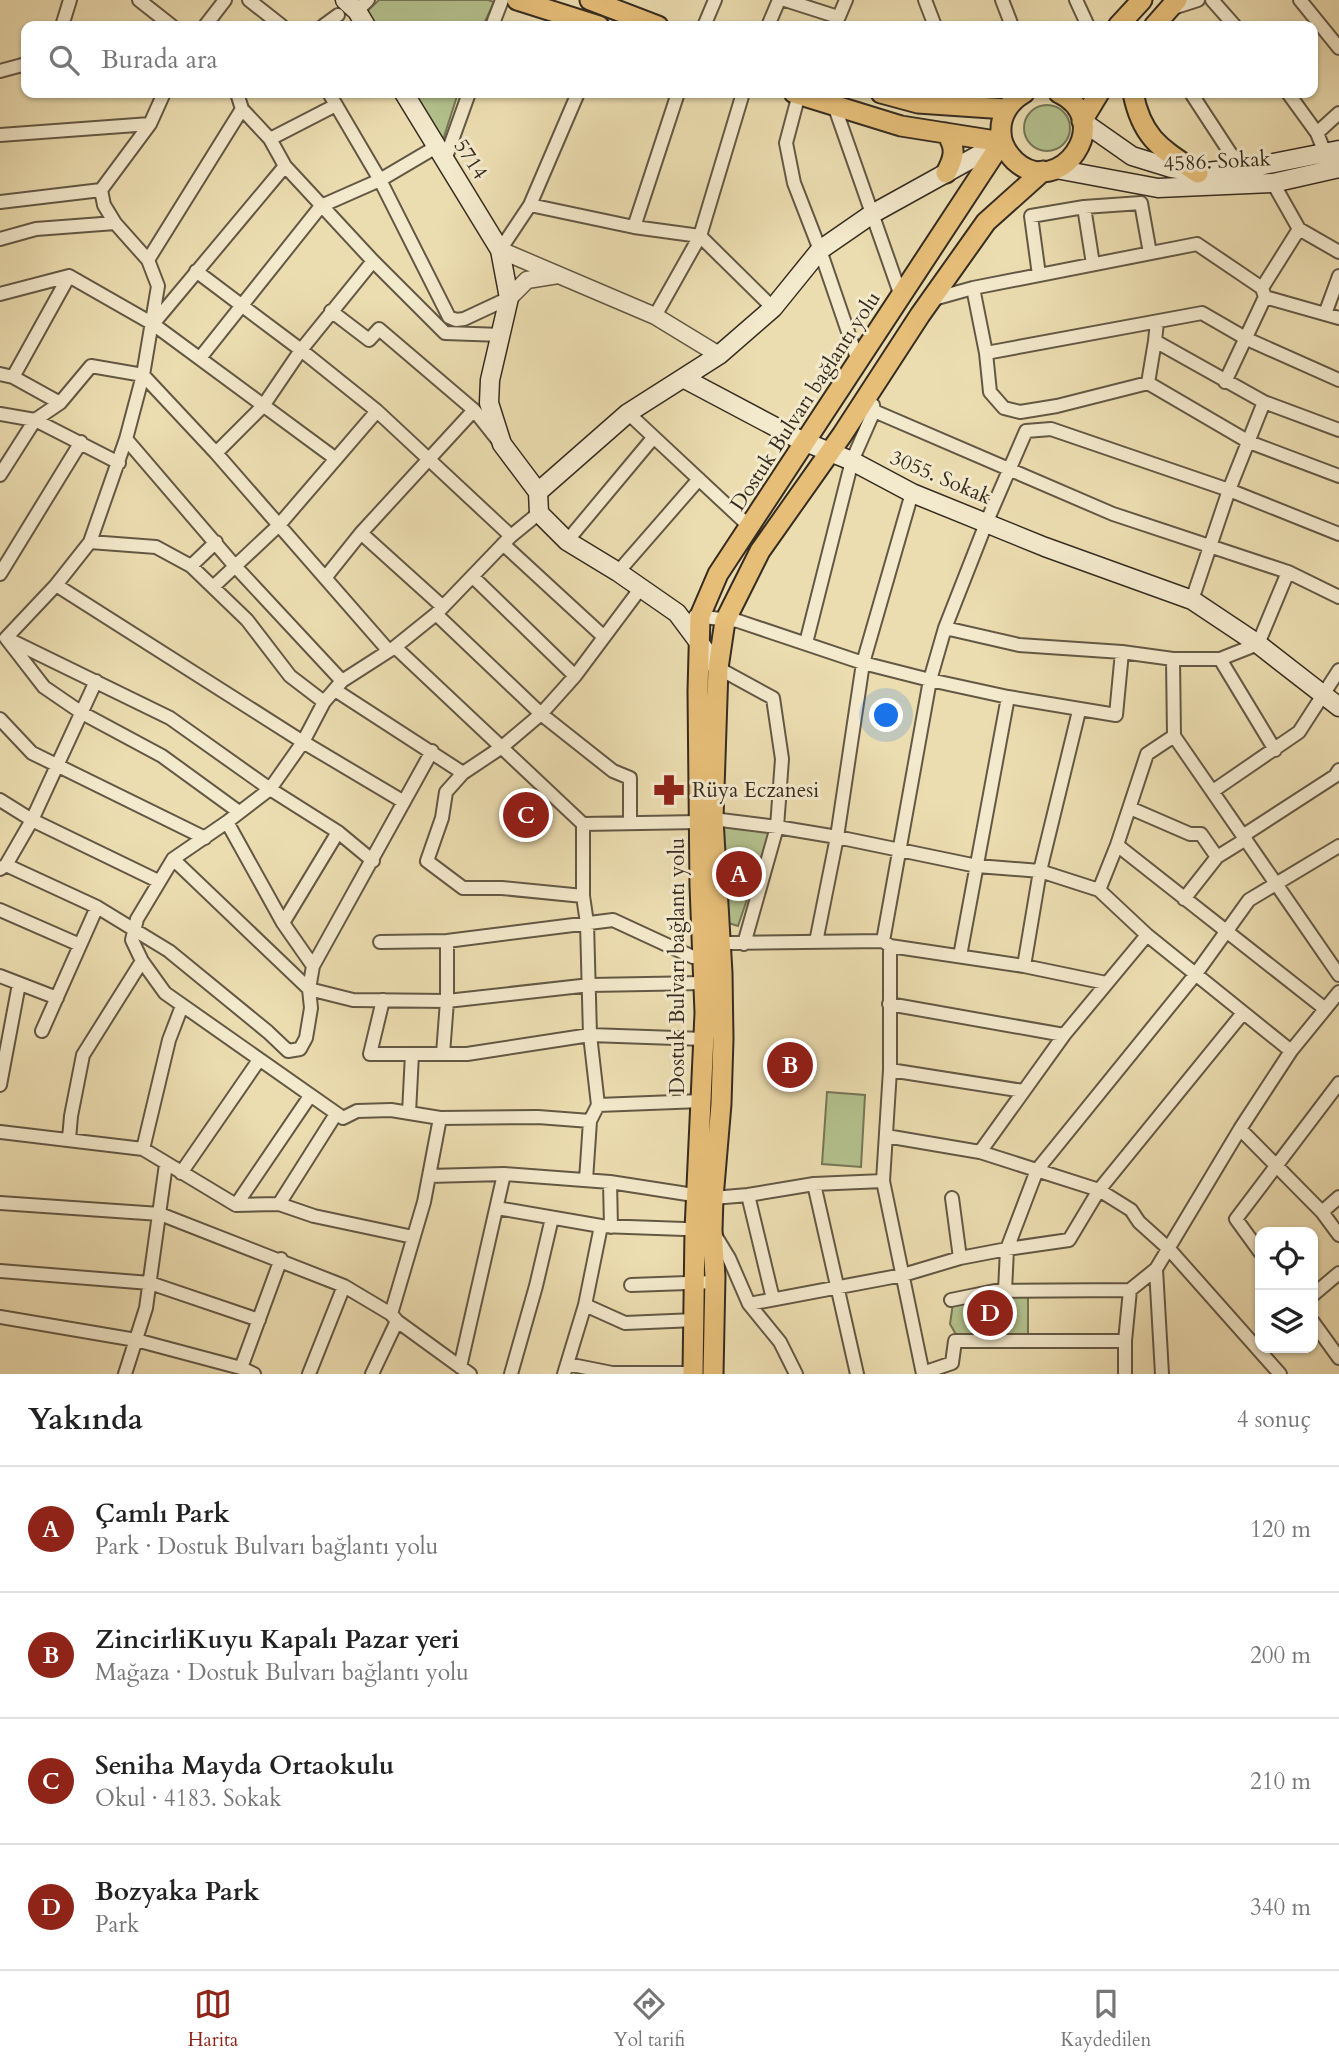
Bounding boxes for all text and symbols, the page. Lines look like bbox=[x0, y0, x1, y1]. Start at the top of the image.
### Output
search box bbox=[21, 21, 1318, 98]
icon: search bbox=[45, 41, 83, 79]
text: Burada ara bbox=[101, 42, 218, 77]
street label: 5714 bbox=[447, 133, 495, 185]
street label: 4586. Sokak bbox=[1163, 144, 1272, 179]
street label: Dostuk Bulvarı bağlantı yolu bbox=[723, 286, 887, 517]
street label: 3055. Sokak bbox=[886, 443, 997, 512]
your location bbox=[869, 698, 903, 732]
pharmacy icon: Rüya Eczanesi bbox=[652, 773, 686, 807]
place label: Rüya Eczanesi bbox=[692, 776, 819, 805]
pin: C bbox=[503, 789, 549, 841]
street label: Dostuk Bulvarı bağlantı yolu bbox=[663, 838, 692, 1094]
pin: A bbox=[716, 848, 762, 900]
pin: B bbox=[767, 1039, 813, 1091]
map controls bbox=[1255, 1227, 1318, 1353]
button: locate bbox=[1255, 1227, 1318, 1290]
pin: D bbox=[967, 1287, 1013, 1339]
button: layers bbox=[1255, 1290, 1318, 1353]
text: Yakında bbox=[28, 1399, 143, 1440]
text: 4 sonuç bbox=[1237, 1404, 1311, 1435]
text: Çamlı Park bbox=[95, 1496, 230, 1531]
text: A bbox=[42, 1514, 60, 1545]
text: 120 m bbox=[1250, 1514, 1311, 1545]
text: Park · Dostuk Bulvarı bağlantı yolu bbox=[95, 1531, 438, 1562]
text: ZincirliKuyu Kapalı Pazar yeri bbox=[95, 1622, 460, 1657]
text: B bbox=[43, 1640, 59, 1671]
text: 200 m bbox=[1250, 1640, 1311, 1671]
text: Mağaza · Dostuk Bulvarı bağlantı yolu bbox=[95, 1657, 469, 1688]
text: Seniha Mayda Ortaokulu bbox=[95, 1748, 394, 1783]
text: C bbox=[42, 1766, 60, 1797]
text: 210 m bbox=[1250, 1766, 1311, 1797]
text: Okul · 4183. Sokak bbox=[95, 1783, 282, 1814]
text: Bozyaka Park bbox=[95, 1874, 260, 1909]
text: D bbox=[41, 1892, 61, 1923]
text: 340 m bbox=[1250, 1892, 1311, 1923]
text: Park bbox=[95, 1909, 139, 1940]
tab: Harita bbox=[188, 1985, 238, 2053]
tab: Yol tarifi bbox=[614, 1985, 685, 2053]
tab: Kaydedilen bbox=[1060, 1985, 1151, 2053]

